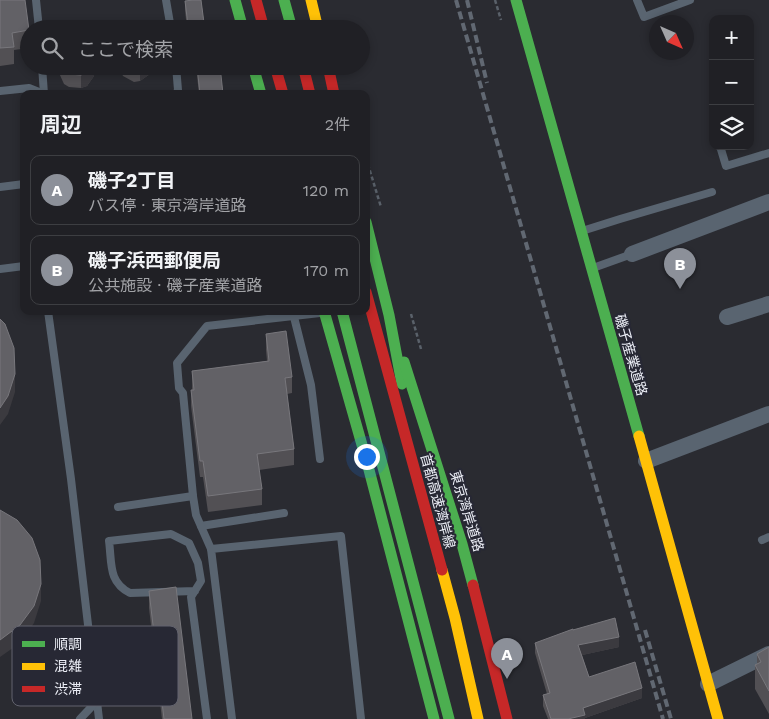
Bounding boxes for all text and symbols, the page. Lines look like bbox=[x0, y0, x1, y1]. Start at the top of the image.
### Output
north arrow bbox=[649, 15, 694, 60]
map controls bbox=[709, 15, 754, 150]
button: + bbox=[709, 15, 754, 60]
search box bbox=[20, 20, 370, 75]
icon: search bbox=[38, 34, 66, 62]
text: ここで検索 bbox=[78, 38, 173, 61]
button: − bbox=[709, 60, 754, 105]
button: layers bbox=[709, 105, 754, 150]
text: 周辺 bbox=[40, 112, 82, 137]
text: 2件 bbox=[325, 115, 350, 134]
text: 磯子2丁目 bbox=[88, 169, 175, 192]
text: A bbox=[52, 181, 62, 200]
text: 120 m bbox=[303, 181, 349, 200]
text: バス停 · 東京湾岸道路 bbox=[88, 196, 247, 215]
pin: B bbox=[664, 248, 696, 289]
text: 磯子浜西郵便局 bbox=[88, 249, 221, 272]
text: B bbox=[52, 261, 62, 280]
text: 170 m bbox=[303, 261, 349, 280]
text: 公共施設 · 磯子産業道路 bbox=[88, 276, 263, 295]
street label: 磯子産業道路 bbox=[612, 312, 650, 398]
your location bbox=[354, 444, 380, 470]
street label: 首都高速湾岸線 bbox=[418, 452, 458, 550]
street label: 東京湾岸道路 bbox=[447, 468, 487, 554]
legend bbox=[12, 626, 178, 706]
text: 順調 bbox=[54, 636, 82, 652]
pin: A bbox=[491, 638, 523, 679]
text: 混雑 bbox=[54, 658, 82, 674]
text: 渋滞 bbox=[54, 681, 82, 697]

